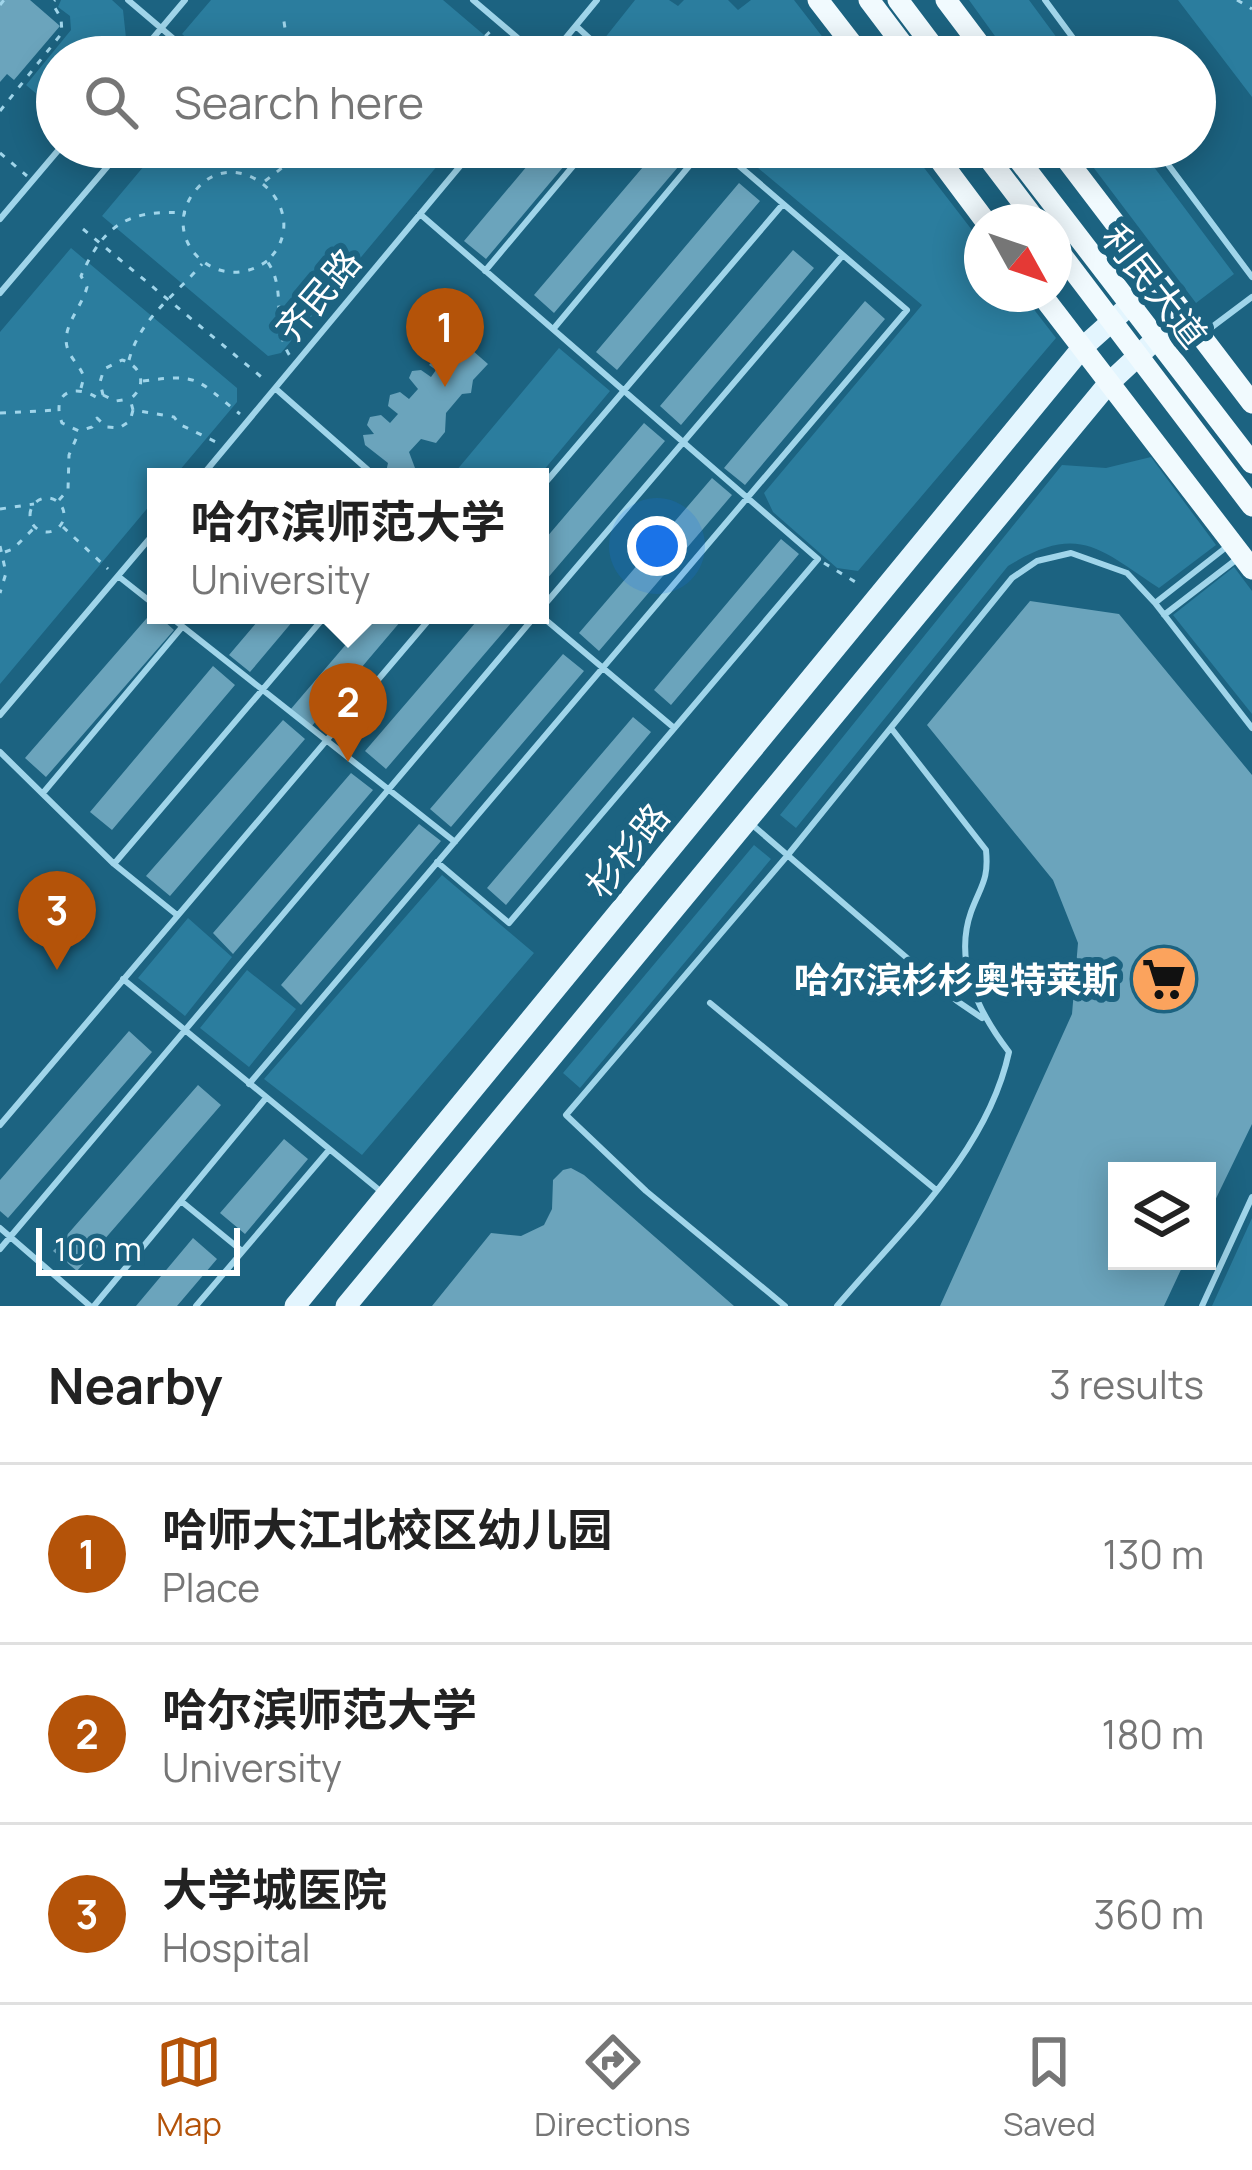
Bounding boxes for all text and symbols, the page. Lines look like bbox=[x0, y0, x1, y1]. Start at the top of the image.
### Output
search box bbox=[36, 36, 1216, 168]
icon: search bbox=[78, 69, 144, 135]
text: Search here bbox=[174, 71, 424, 133]
north arrow bbox=[964, 204, 1072, 312]
street label: 利民大道 bbox=[1091, 214, 1219, 358]
street label: 齐民路 bbox=[265, 238, 371, 352]
pin: 1 bbox=[406, 288, 484, 387]
popup bbox=[147, 468, 549, 624]
text: 哈尔滨师范大学 bbox=[190, 490, 506, 552]
your location bbox=[627, 516, 687, 576]
text: University bbox=[190, 552, 370, 606]
pin: 2 bbox=[309, 663, 387, 762]
street label: 杉杉路 bbox=[574, 793, 680, 907]
pin: 3 bbox=[18, 871, 96, 970]
supermarket icon: 哈尔滨杉杉奥特莱斯 bbox=[1129, 944, 1199, 1014]
place label: 哈尔滨杉杉奥特莱斯 bbox=[794, 955, 1118, 1004]
map controls bbox=[1108, 1162, 1216, 1270]
button: layers bbox=[1108, 1162, 1216, 1270]
scale bar bbox=[36, 1222, 240, 1275]
text: 100 m bbox=[54, 1226, 142, 1271]
text: Nearby bbox=[48, 1350, 223, 1419]
text: 3 results bbox=[1049, 1357, 1204, 1411]
text: 哈师大江北校区幼儿园 bbox=[162, 1498, 612, 1560]
text: 1 bbox=[78, 1527, 96, 1581]
text: 130 m bbox=[1103, 1527, 1204, 1581]
text: Place bbox=[162, 1560, 260, 1614]
text: 哈尔滨师范大学 bbox=[162, 1678, 477, 1740]
text: 2 bbox=[75, 1707, 99, 1761]
text: 180 m bbox=[1101, 1707, 1204, 1761]
text: University bbox=[162, 1740, 342, 1794]
text: 大学城医院 bbox=[162, 1858, 387, 1920]
text: 3 bbox=[76, 1887, 98, 1941]
text: 360 m bbox=[1094, 1887, 1204, 1941]
text: Hospital bbox=[162, 1920, 311, 1974]
tab: Map bbox=[156, 2029, 222, 2146]
tab: Directions bbox=[534, 2029, 691, 2146]
tab: Saved bbox=[1003, 2029, 1096, 2146]

